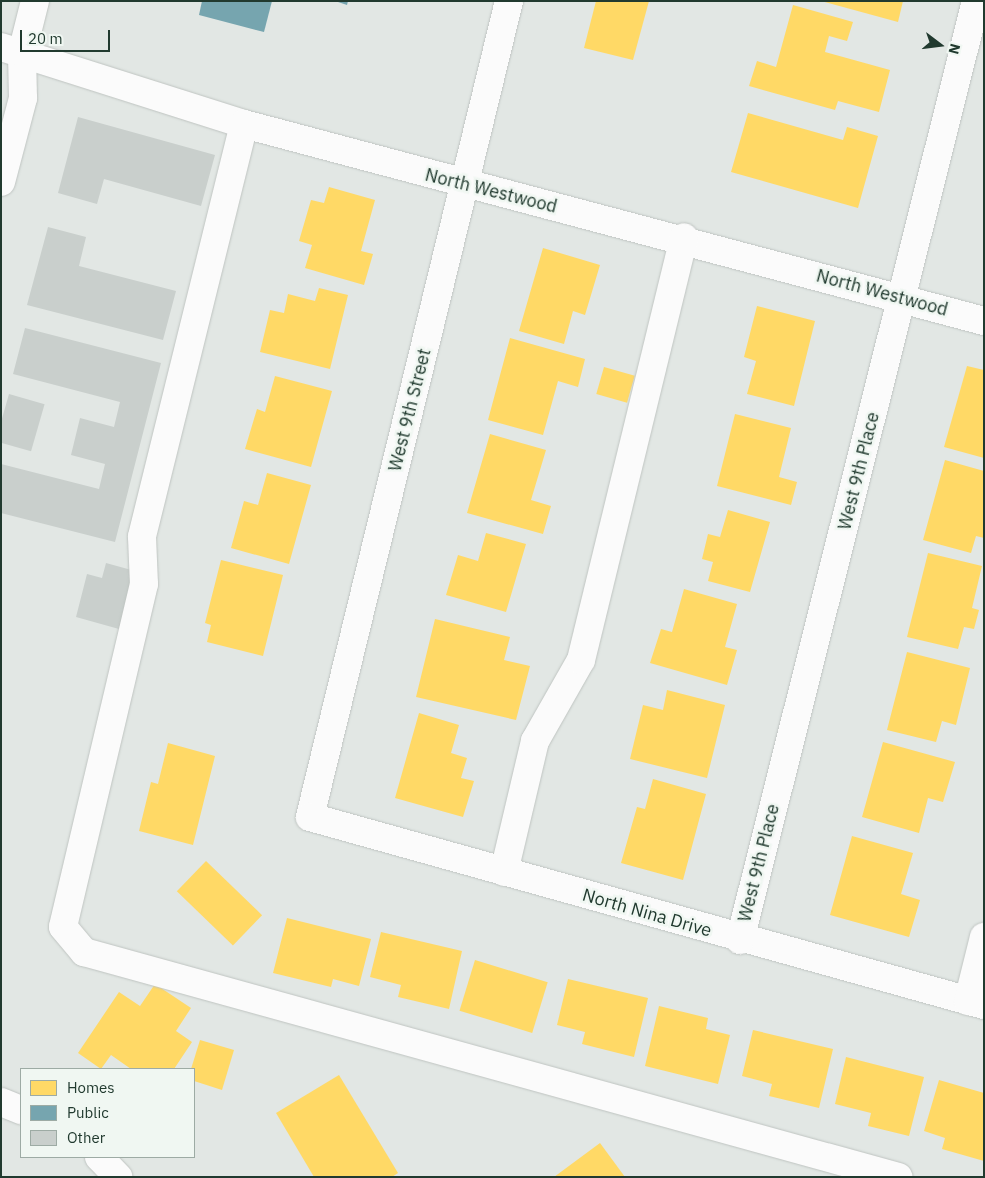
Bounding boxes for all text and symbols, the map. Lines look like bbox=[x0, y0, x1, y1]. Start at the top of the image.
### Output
scale bar bbox=[22, 20, 112, 52]
north arrow bbox=[915, 20, 965, 70]
text: 20 m bbox=[28, 29, 63, 48]
text: N bbox=[944, 42, 964, 56]
street label: North Westwood bbox=[423, 164, 559, 218]
street label: North Westwood bbox=[814, 265, 950, 321]
street label: West 9th Street bbox=[384, 346, 436, 474]
street label: West 9th Place bbox=[834, 410, 884, 532]
street label: West 9th Place bbox=[734, 802, 784, 924]
street label: North Nina Drive bbox=[580, 884, 714, 942]
legend bbox=[20, 1068, 195, 1158]
text: Homes bbox=[67, 1078, 115, 1097]
text: Public bbox=[67, 1103, 109, 1122]
text: Other bbox=[67, 1128, 105, 1147]

